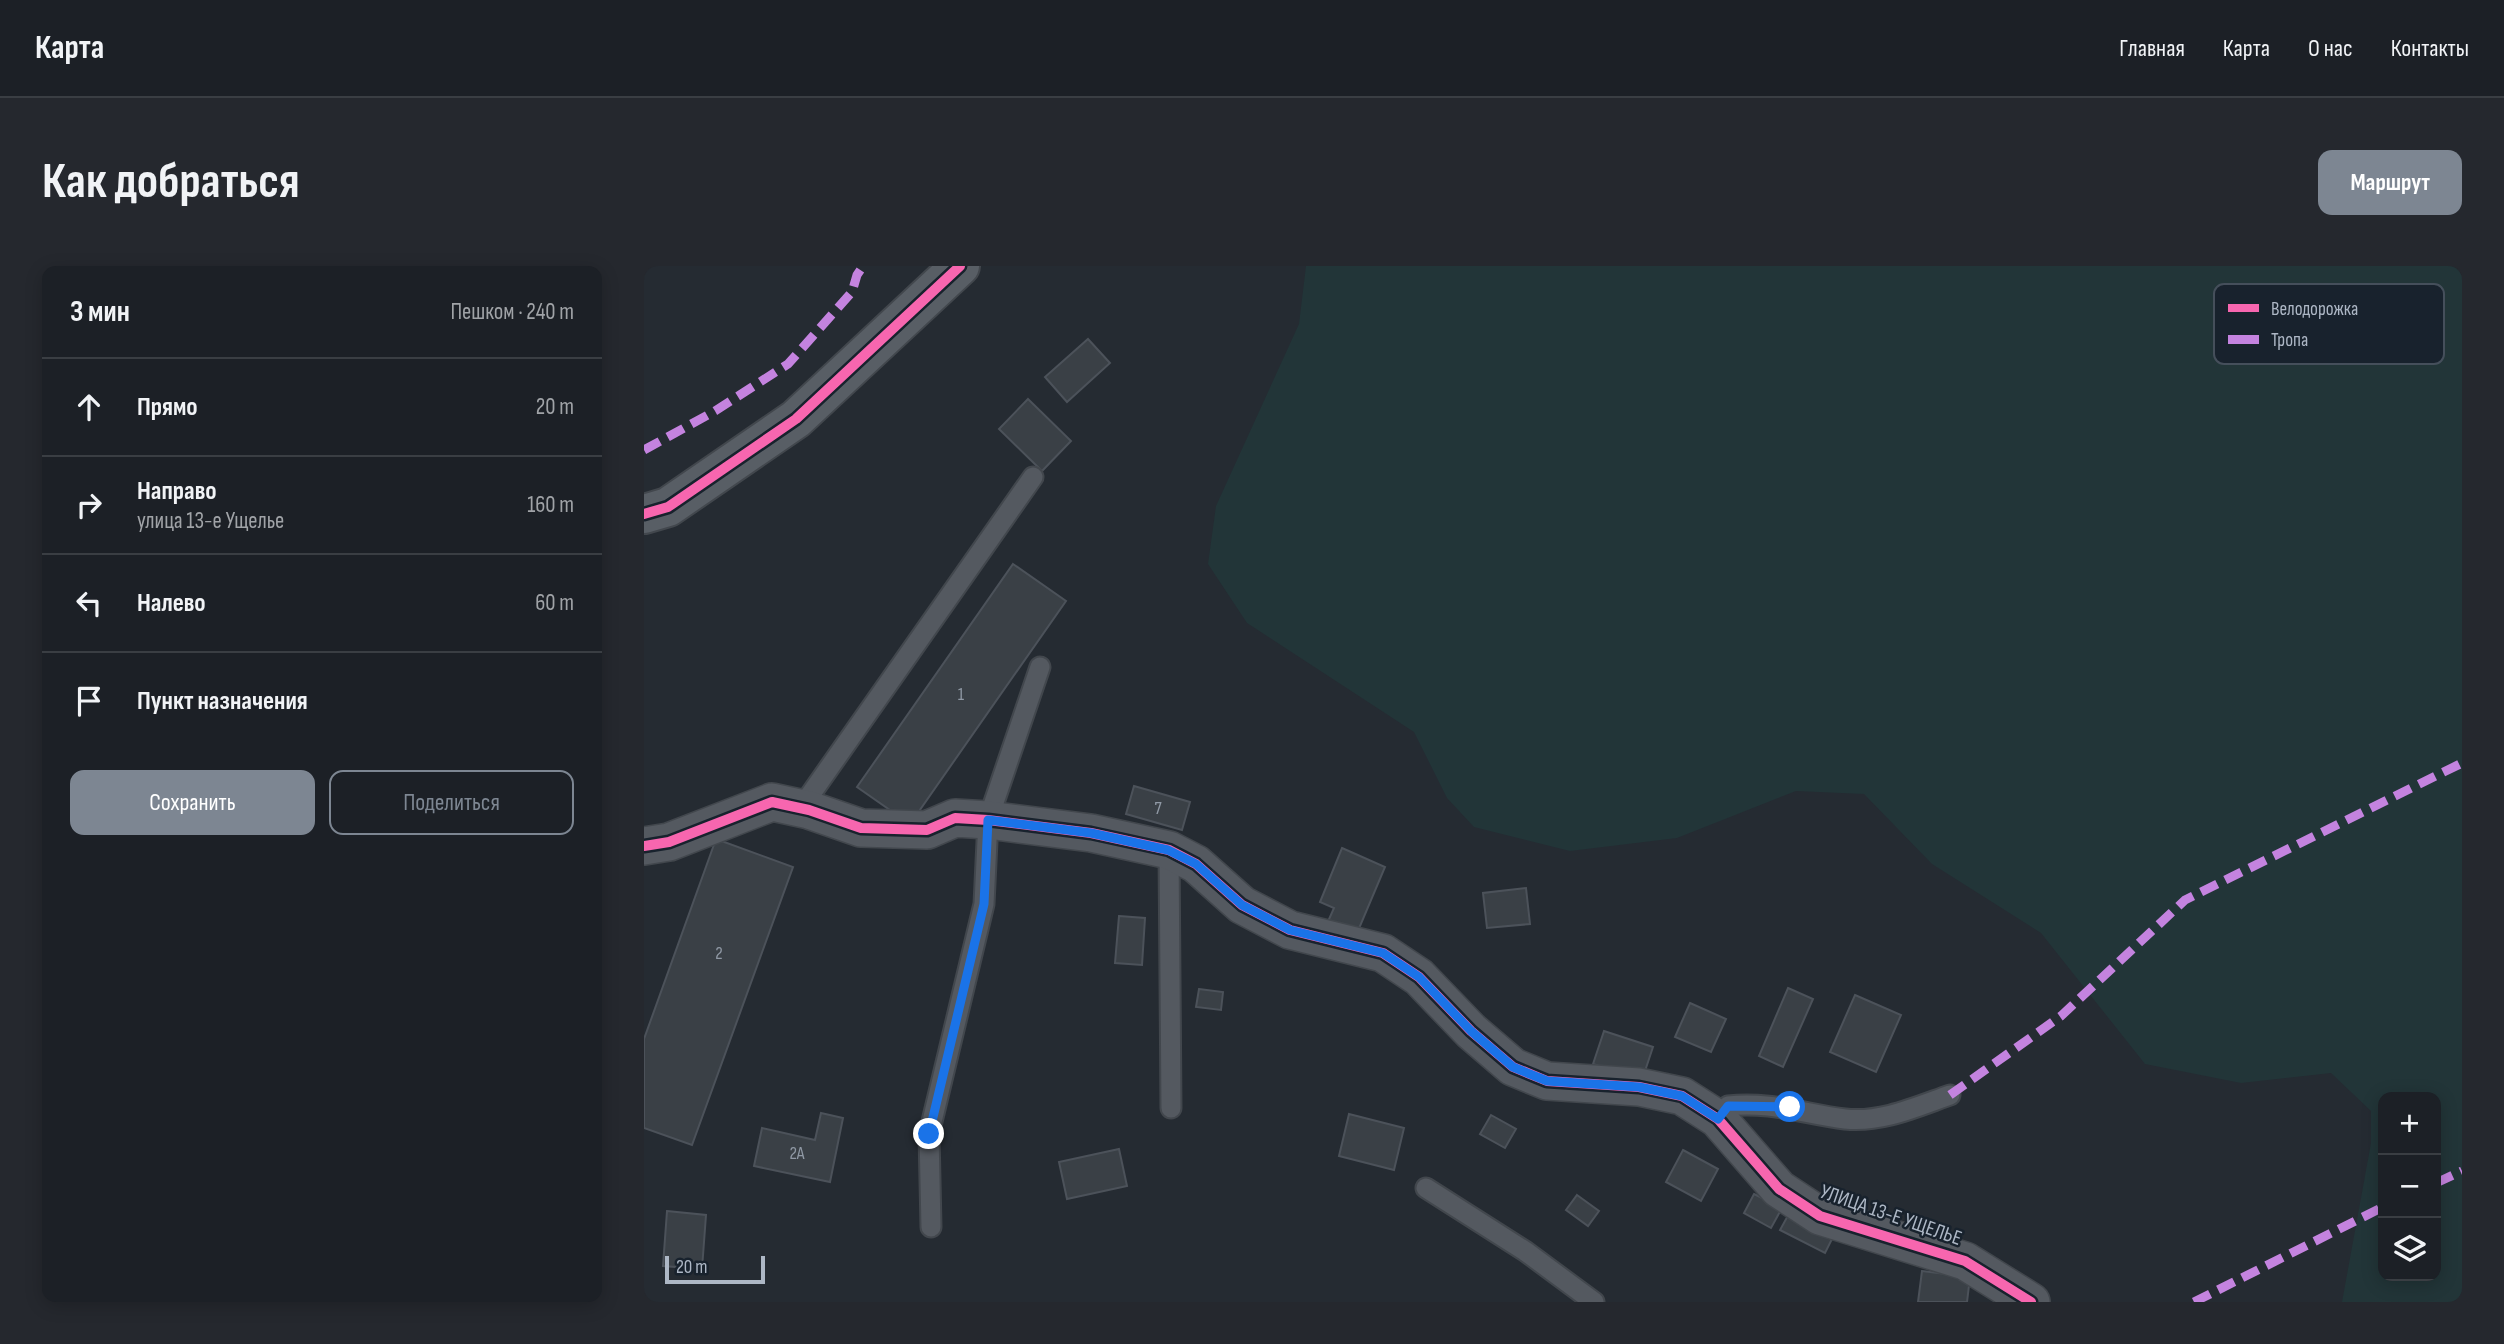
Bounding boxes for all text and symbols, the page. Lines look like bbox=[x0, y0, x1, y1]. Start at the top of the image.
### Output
text: Карта bbox=[35, 28, 104, 68]
text: Главная bbox=[2119, 34, 2185, 63]
text: Карта bbox=[2223, 34, 2270, 63]
text: О нас bbox=[2308, 34, 2353, 63]
text: Контакты bbox=[2391, 34, 2469, 63]
button: Маршрут bbox=[2318, 150, 2462, 215]
text: Как добраться bbox=[42, 153, 300, 212]
legend bbox=[2214, 284, 2444, 364]
text: 3 мин bbox=[70, 294, 130, 330]
text: Пешком · 240 m bbox=[450, 298, 574, 326]
text: Велодорожка bbox=[2271, 298, 2358, 321]
text: Тропа bbox=[2271, 329, 2308, 352]
icon: ahead bbox=[70, 388, 108, 426]
text: Прямо bbox=[137, 392, 198, 423]
text: 20 m bbox=[536, 393, 574, 421]
text: Направо bbox=[137, 476, 216, 507]
icon: right bbox=[70, 486, 108, 524]
text: 160 m bbox=[527, 491, 574, 519]
text: улица 13-е Ущелье bbox=[137, 507, 284, 535]
icon: left bbox=[70, 584, 108, 622]
text: Налево bbox=[137, 588, 206, 619]
text: 60 m bbox=[535, 589, 574, 617]
icon: arrive bbox=[70, 682, 108, 720]
house number: 1 bbox=[958, 684, 965, 705]
text: Пункт назначения bbox=[137, 686, 308, 717]
button: Сохранить bbox=[70, 770, 315, 835]
button: Поделиться bbox=[329, 770, 574, 835]
house number: 7 bbox=[1154, 798, 1162, 819]
house number: 2 bbox=[715, 943, 723, 964]
route start bbox=[1774, 1091, 1805, 1122]
map controls bbox=[2378, 1092, 2441, 1281]
button: + bbox=[2378, 1092, 2441, 1155]
route end bbox=[913, 1118, 944, 1149]
house number: 2А bbox=[789, 1143, 805, 1164]
button: − bbox=[2378, 1155, 2441, 1218]
street label: УЛИЦА 13-Е УЩЕЛЬЕ bbox=[1817, 1179, 1965, 1251]
button: layers bbox=[2378, 1218, 2441, 1281]
scale bar bbox=[665, 1253, 765, 1285]
text: 20 m bbox=[676, 1256, 708, 1279]

